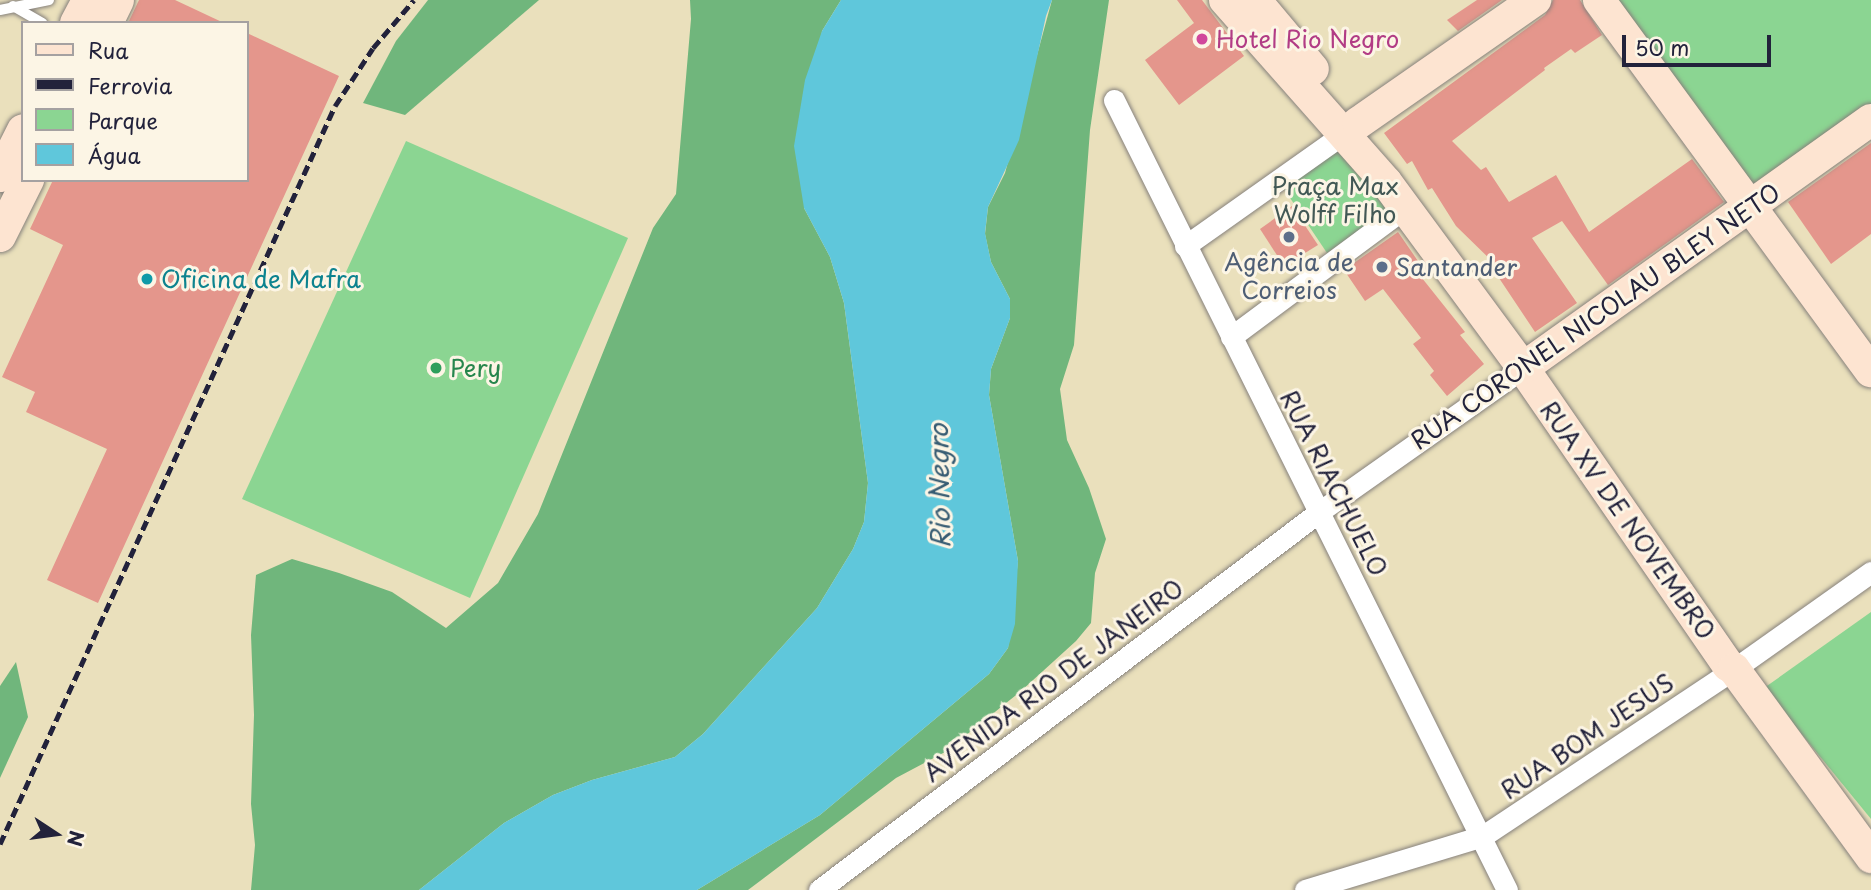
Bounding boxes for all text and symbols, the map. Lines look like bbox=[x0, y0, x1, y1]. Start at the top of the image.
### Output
legend bbox=[21, 21, 248, 182]
scale bar bbox=[1626, 21, 1775, 65]
place label: Hotel Rio Negro bbox=[1216, 25, 1401, 53]
marker: Hotel Rio Negro bbox=[1194, 31, 1210, 47]
text: 50 m bbox=[1635, 31, 1689, 63]
text: Rua bbox=[88, 34, 128, 66]
text: Ferrovia bbox=[88, 69, 172, 101]
text: Parque bbox=[88, 104, 158, 136]
text: Água bbox=[88, 139, 141, 171]
park label: Praça Max Wolff Filho bbox=[1272, 172, 1398, 228]
street label: RUA CORONEL NICOLAU BLEY NETO bbox=[1404, 176, 1786, 456]
marker: Agência de Correios bbox=[1281, 229, 1297, 245]
place label: Agência de Correios bbox=[1225, 248, 1353, 304]
place label: Santander bbox=[1396, 253, 1517, 281]
marker: Santander bbox=[1374, 259, 1390, 275]
place label: Oficina de Mafra bbox=[161, 265, 360, 293]
marker: Oficina de Mafra bbox=[139, 271, 155, 287]
place label: Pery bbox=[450, 354, 501, 382]
marker: Pery bbox=[428, 360, 444, 376]
street label: RUA RIACHUELO bbox=[1275, 385, 1393, 581]
street label: RUA XV DE NOVEMBRO bbox=[1534, 394, 1722, 646]
water label: Rio Negro bbox=[922, 423, 956, 549]
street label: AVENIDA RIO DE JANEIRO bbox=[916, 572, 1190, 788]
street label: RUA BOM JESUS bbox=[1495, 667, 1679, 805]
north arrow bbox=[21, 799, 91, 869]
text: N bbox=[61, 828, 92, 849]

